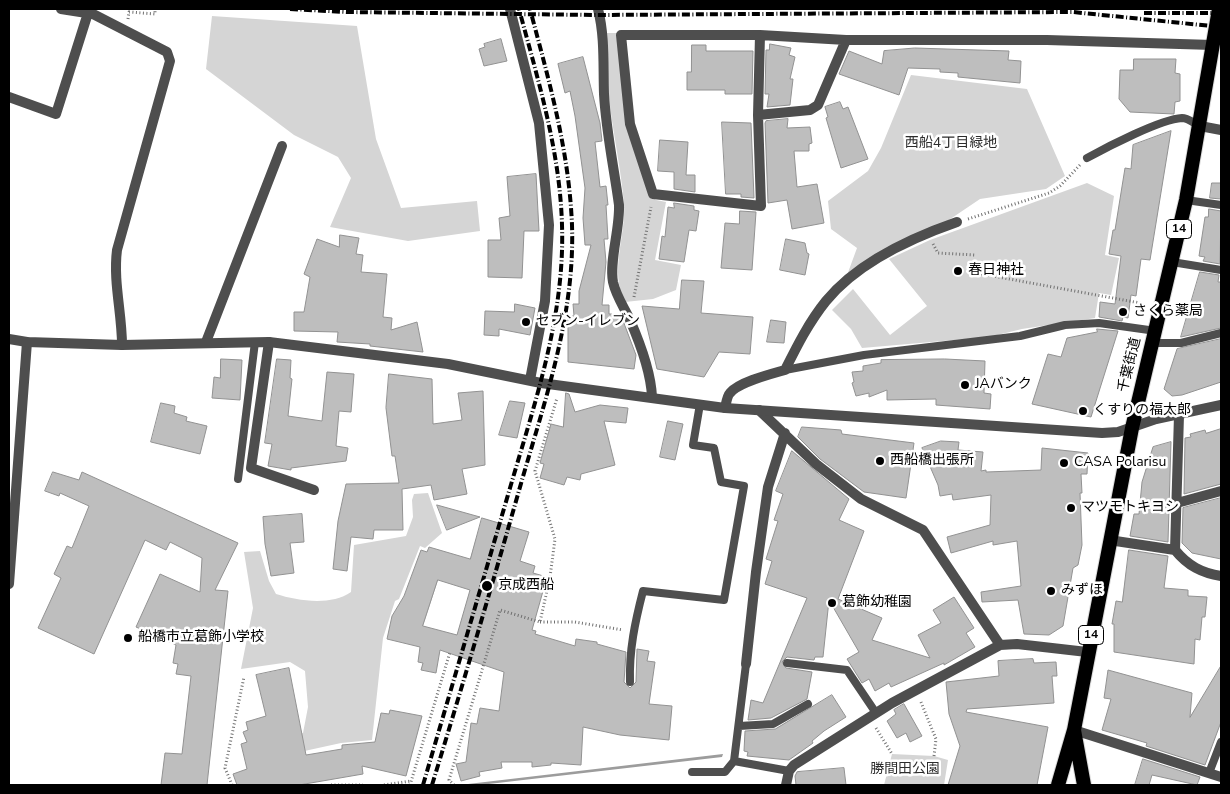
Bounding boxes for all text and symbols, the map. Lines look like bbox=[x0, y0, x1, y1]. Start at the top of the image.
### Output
park label: 西船4丁目緑地 bbox=[905, 136, 997, 152]
road number: 14 bbox=[1166, 220, 1192, 238]
place label: 春日神社 bbox=[968, 263, 1024, 279]
marker: 春日神社 bbox=[952, 265, 964, 277]
place label: さくら薬局 bbox=[1133, 304, 1203, 320]
marker: さくら薬局 bbox=[1117, 306, 1129, 318]
place label: セブン-イレブン bbox=[536, 314, 640, 330]
marker: セブン-イレブン bbox=[520, 316, 532, 328]
street label: 千葉街道 bbox=[1115, 336, 1145, 394]
place label: JAバンク bbox=[975, 377, 1032, 393]
marker: JAバンク bbox=[959, 379, 971, 391]
place label: くすりの福太郎 bbox=[1093, 403, 1191, 419]
marker: くすりの福太郎 bbox=[1077, 405, 1089, 417]
place label: 西船橋出張所 bbox=[890, 453, 974, 469]
marker: 西船橋出張所 bbox=[874, 455, 886, 467]
place label: CASA Polarisu bbox=[1074, 455, 1166, 471]
marker: CASA Polarisu bbox=[1058, 457, 1070, 469]
place label: マツモトキヨシ bbox=[1081, 500, 1179, 516]
marker: マツモトキヨシ bbox=[1065, 502, 1077, 514]
place label: 京成西船 bbox=[498, 578, 554, 594]
marker: 京成西船 bbox=[480, 579, 494, 593]
place label: みずほ bbox=[1061, 583, 1103, 599]
marker: みずほ bbox=[1045, 585, 1057, 597]
place label: 葛飾幼稚園 bbox=[842, 595, 912, 611]
marker: 葛飾幼稚園 bbox=[826, 597, 838, 609]
road number: 14 bbox=[1078, 626, 1104, 644]
place label: 船橋市立葛飾小学校 bbox=[138, 630, 264, 646]
marker: 船橋市立葛飾小学校 bbox=[122, 632, 134, 644]
park label: 勝間田公園 bbox=[870, 762, 940, 778]

